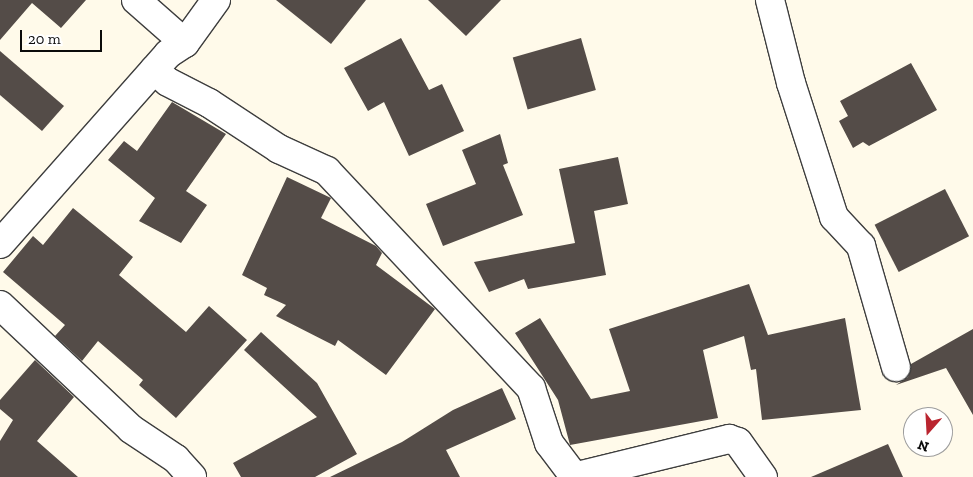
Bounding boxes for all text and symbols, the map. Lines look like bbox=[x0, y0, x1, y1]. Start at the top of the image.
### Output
scale bar bbox=[22, 20, 105, 52]
text: 20 m bbox=[28, 30, 61, 48]
north arrow bbox=[903, 407, 953, 457]
text: N bbox=[915, 436, 931, 455]

